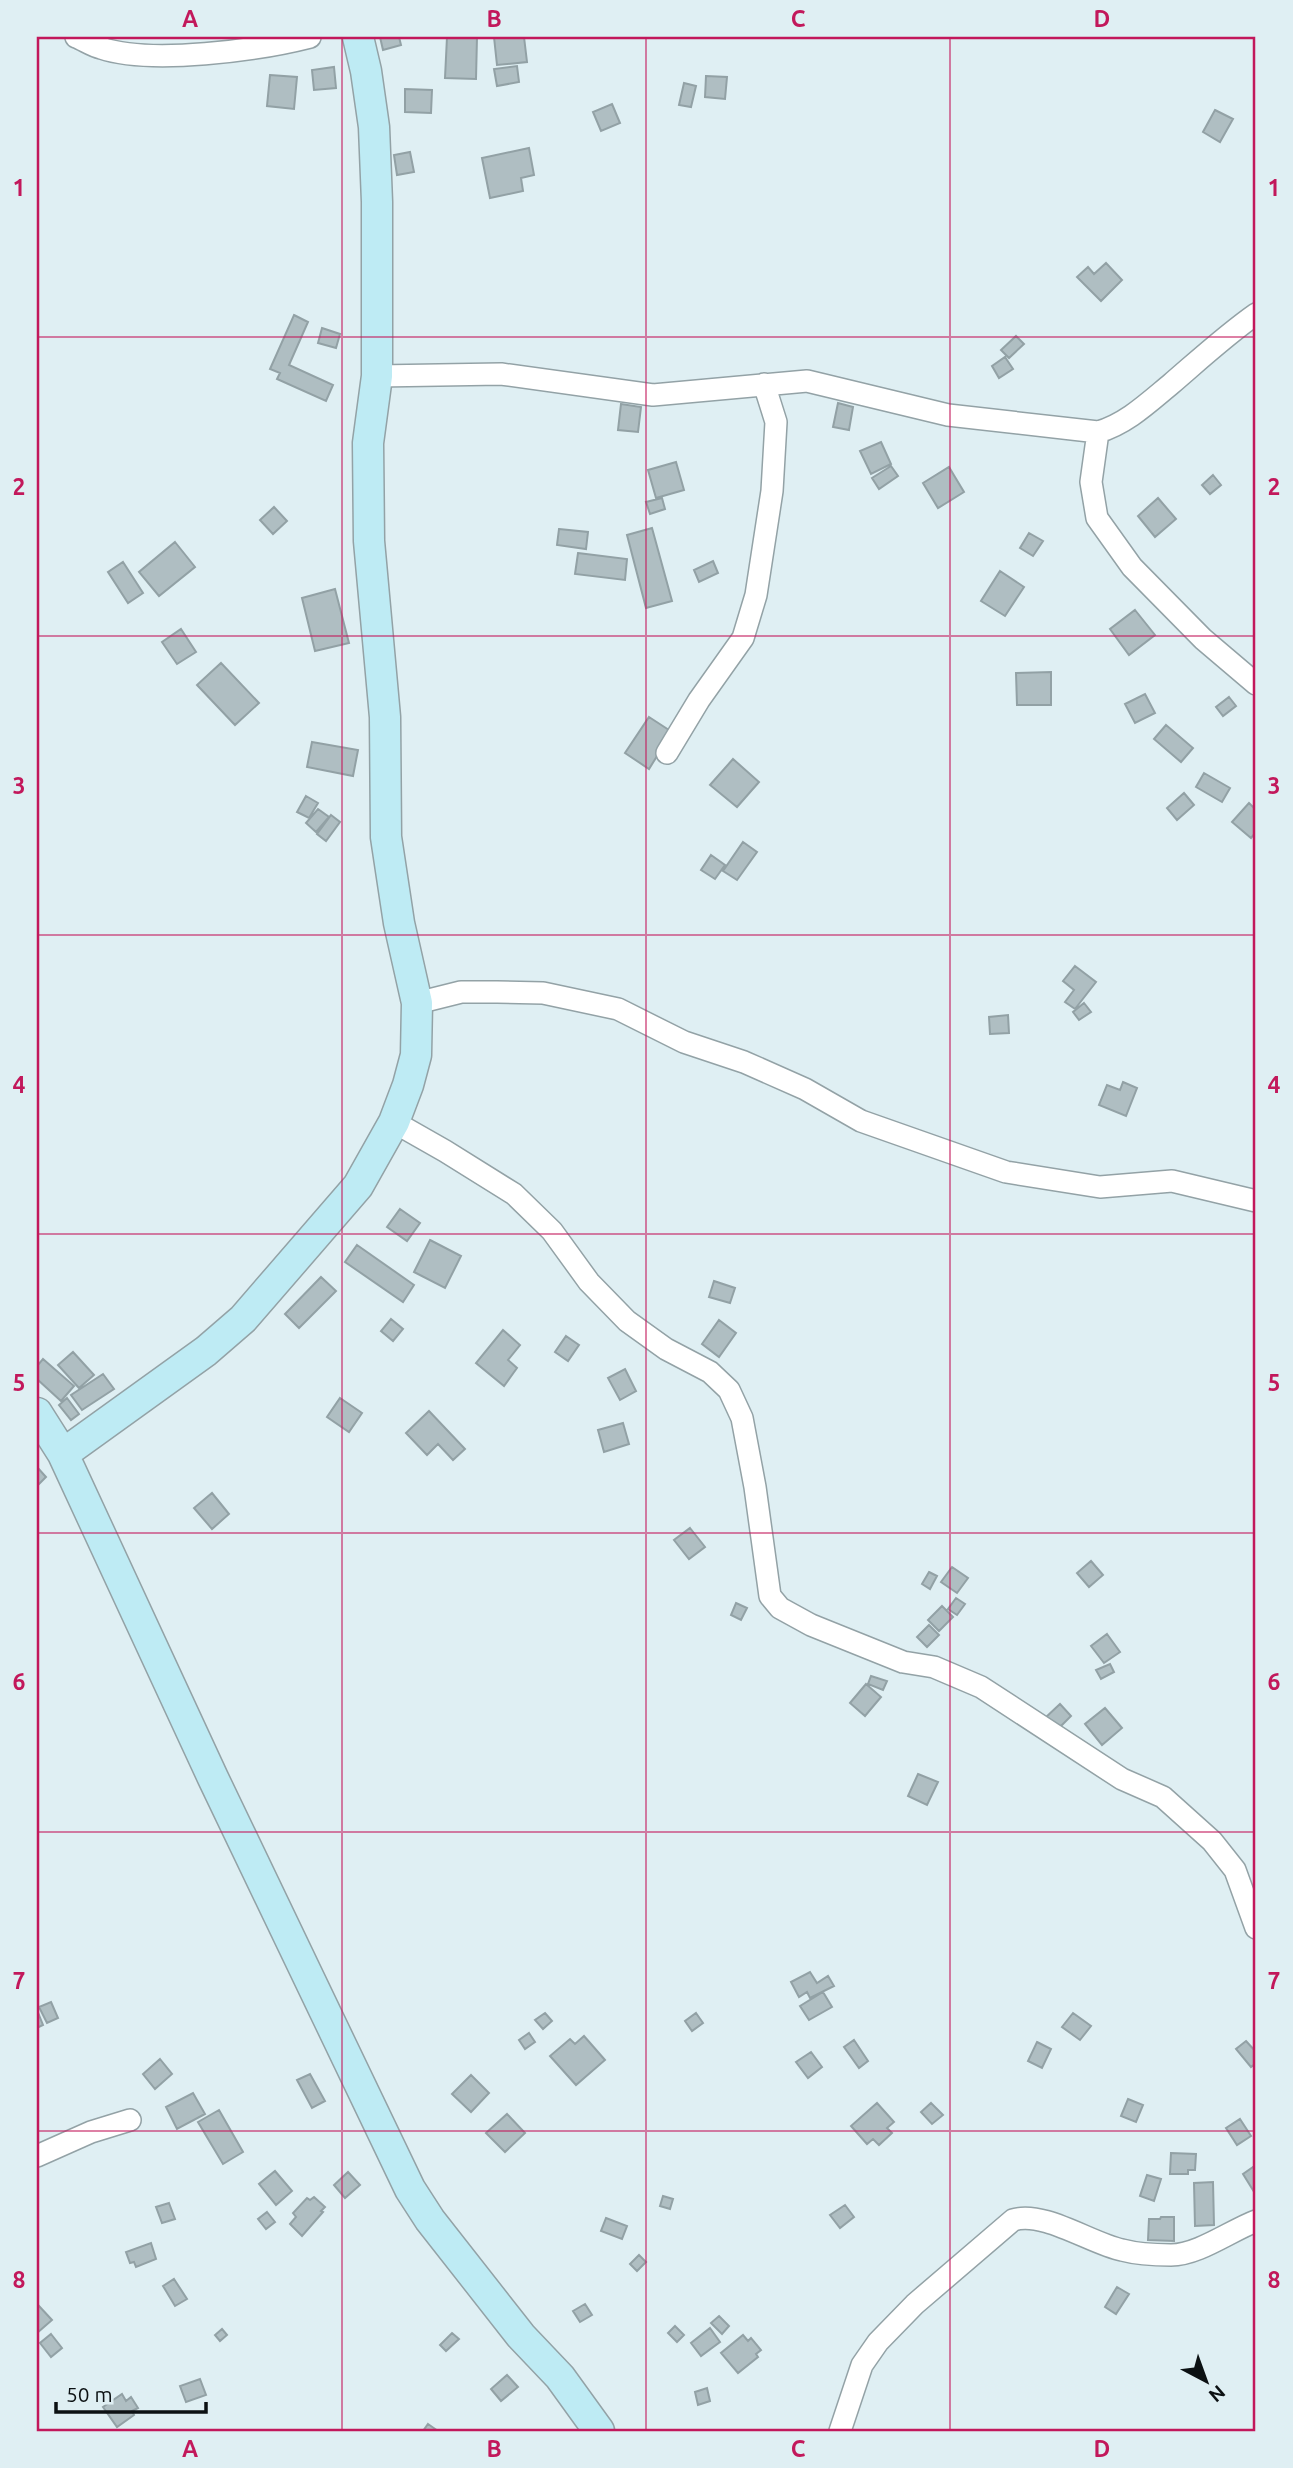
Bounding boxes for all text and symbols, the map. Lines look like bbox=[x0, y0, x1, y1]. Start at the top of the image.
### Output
text: A bbox=[182, 6, 198, 31]
text: B bbox=[486, 6, 502, 31]
text: C bbox=[791, 6, 806, 31]
text: D bbox=[1094, 6, 1110, 31]
text: 1 bbox=[13, 175, 25, 200]
text: 1 bbox=[1268, 175, 1280, 200]
text: 2 bbox=[13, 474, 25, 499]
text: 2 bbox=[1268, 474, 1280, 499]
text: 3 bbox=[13, 773, 25, 798]
text: 3 bbox=[1268, 773, 1280, 798]
text: 4 bbox=[13, 1072, 26, 1097]
text: 4 bbox=[1268, 1072, 1281, 1097]
text: 5 bbox=[13, 1370, 25, 1395]
text: 5 bbox=[1268, 1370, 1280, 1395]
text: 6 bbox=[13, 1669, 26, 1694]
text: 6 bbox=[1268, 1669, 1281, 1694]
text: 7 bbox=[13, 1968, 25, 1993]
text: 7 bbox=[1268, 1968, 1280, 1993]
text: 8 bbox=[13, 2267, 25, 2292]
text: 8 bbox=[1268, 2267, 1280, 2292]
north arrow bbox=[1170, 2346, 1240, 2416]
scale bar bbox=[56, 2370, 206, 2414]
text: N bbox=[1205, 2381, 1230, 2407]
text: 50 m bbox=[66, 2382, 113, 2406]
text: A bbox=[182, 2436, 198, 2461]
text: B bbox=[486, 2436, 502, 2461]
text: C bbox=[791, 2436, 806, 2461]
text: D bbox=[1094, 2436, 1110, 2461]

